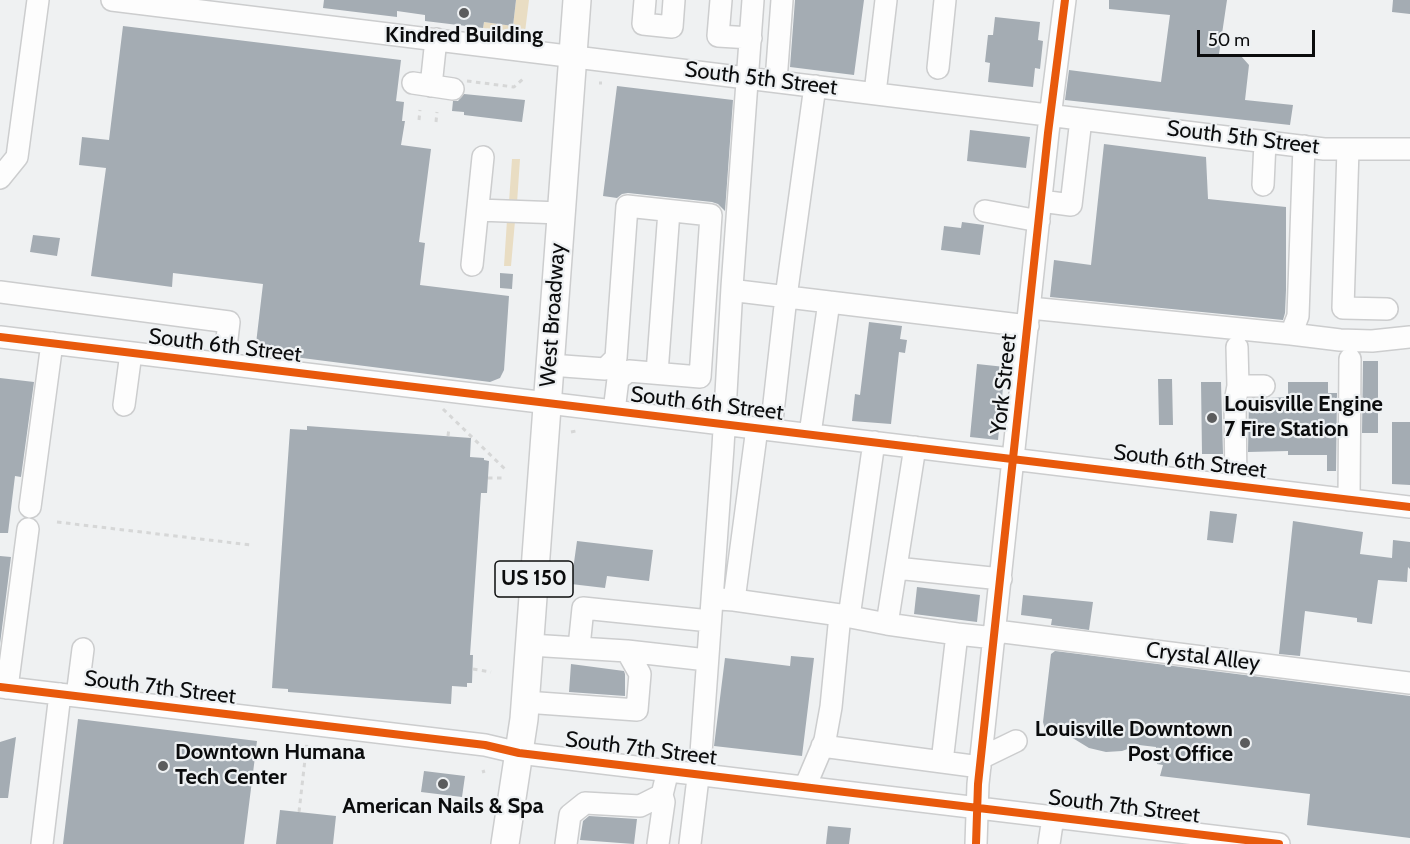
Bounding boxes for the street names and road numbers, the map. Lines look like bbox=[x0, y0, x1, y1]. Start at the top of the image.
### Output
street label: South 5th Street bbox=[683, 57, 839, 101]
street label: South 5th Street bbox=[1165, 116, 1321, 160]
street label: West Broadway bbox=[535, 242, 571, 388]
street label: South 6th Street bbox=[147, 324, 303, 368]
street label: York Street bbox=[986, 332, 1022, 436]
street label: South 6th Street bbox=[629, 382, 785, 426]
street label: South 6th Street bbox=[1112, 440, 1268, 484]
road number: US 150 bbox=[495, 561, 573, 597]
street label: Crystal Alley bbox=[1145, 637, 1261, 677]
street label: South 7th Street bbox=[83, 666, 237, 710]
street label: South 7th Street bbox=[564, 727, 718, 771]
street label: South 7th Street bbox=[1047, 785, 1201, 829]

